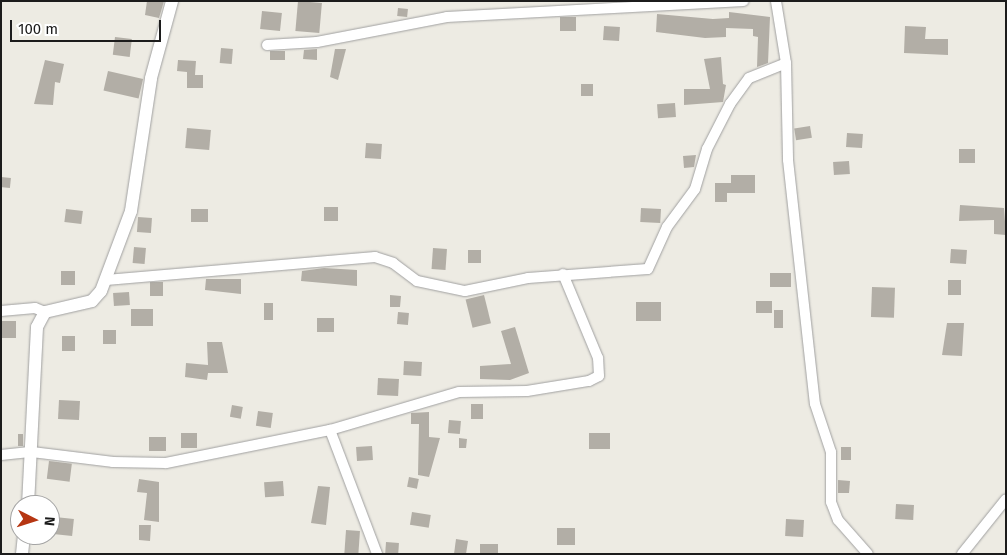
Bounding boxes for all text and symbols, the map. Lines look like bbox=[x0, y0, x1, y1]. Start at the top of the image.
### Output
scale bar bbox=[12, 10, 164, 42]
text: 100 m bbox=[18, 20, 58, 38]
north arrow bbox=[10, 495, 60, 545]
text: N bbox=[41, 516, 58, 527]

